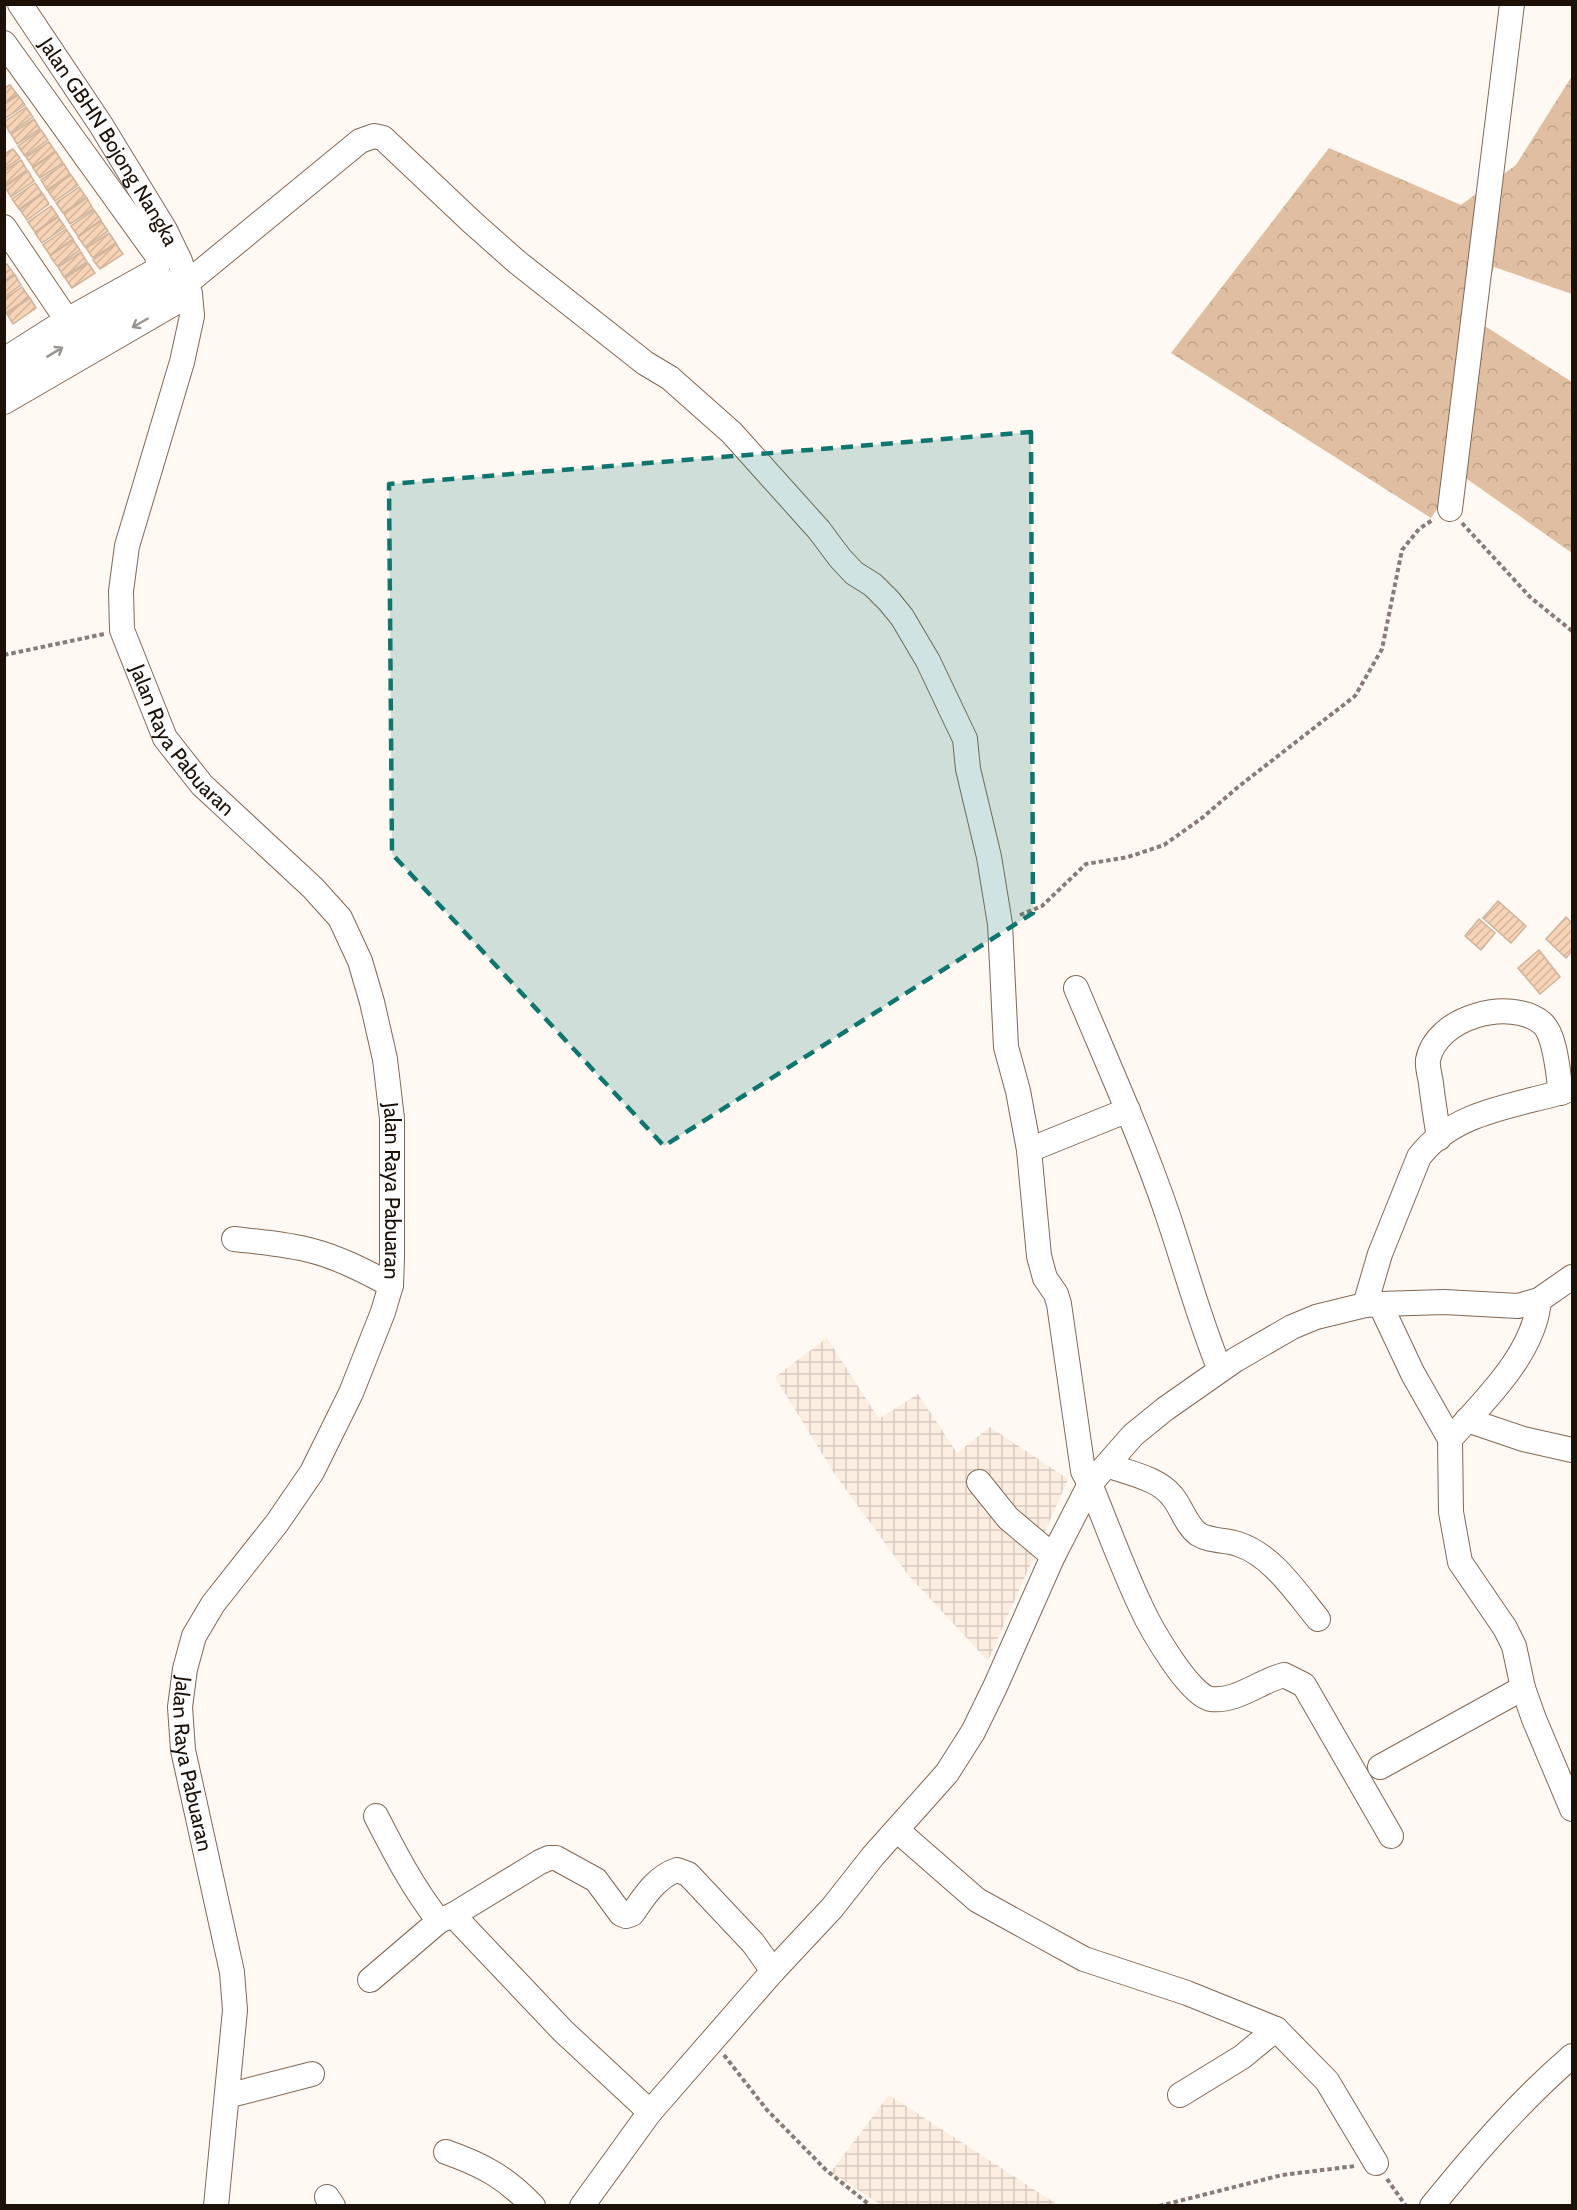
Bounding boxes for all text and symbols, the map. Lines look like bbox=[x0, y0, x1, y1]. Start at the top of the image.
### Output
street label: Jalan GBHN Bojong Nangka bbox=[34, 32, 184, 250]
one-way arrow bbox=[132, 318, 149, 330]
one-way arrow bbox=[46, 346, 63, 358]
street label: Jalan Raya Pabuaran bbox=[125, 660, 240, 821]
street label: Jalan Raya Pabuaran bbox=[378, 1100, 405, 1280]
street label: Jalan Raya Pabuaran bbox=[168, 1674, 218, 1853]

